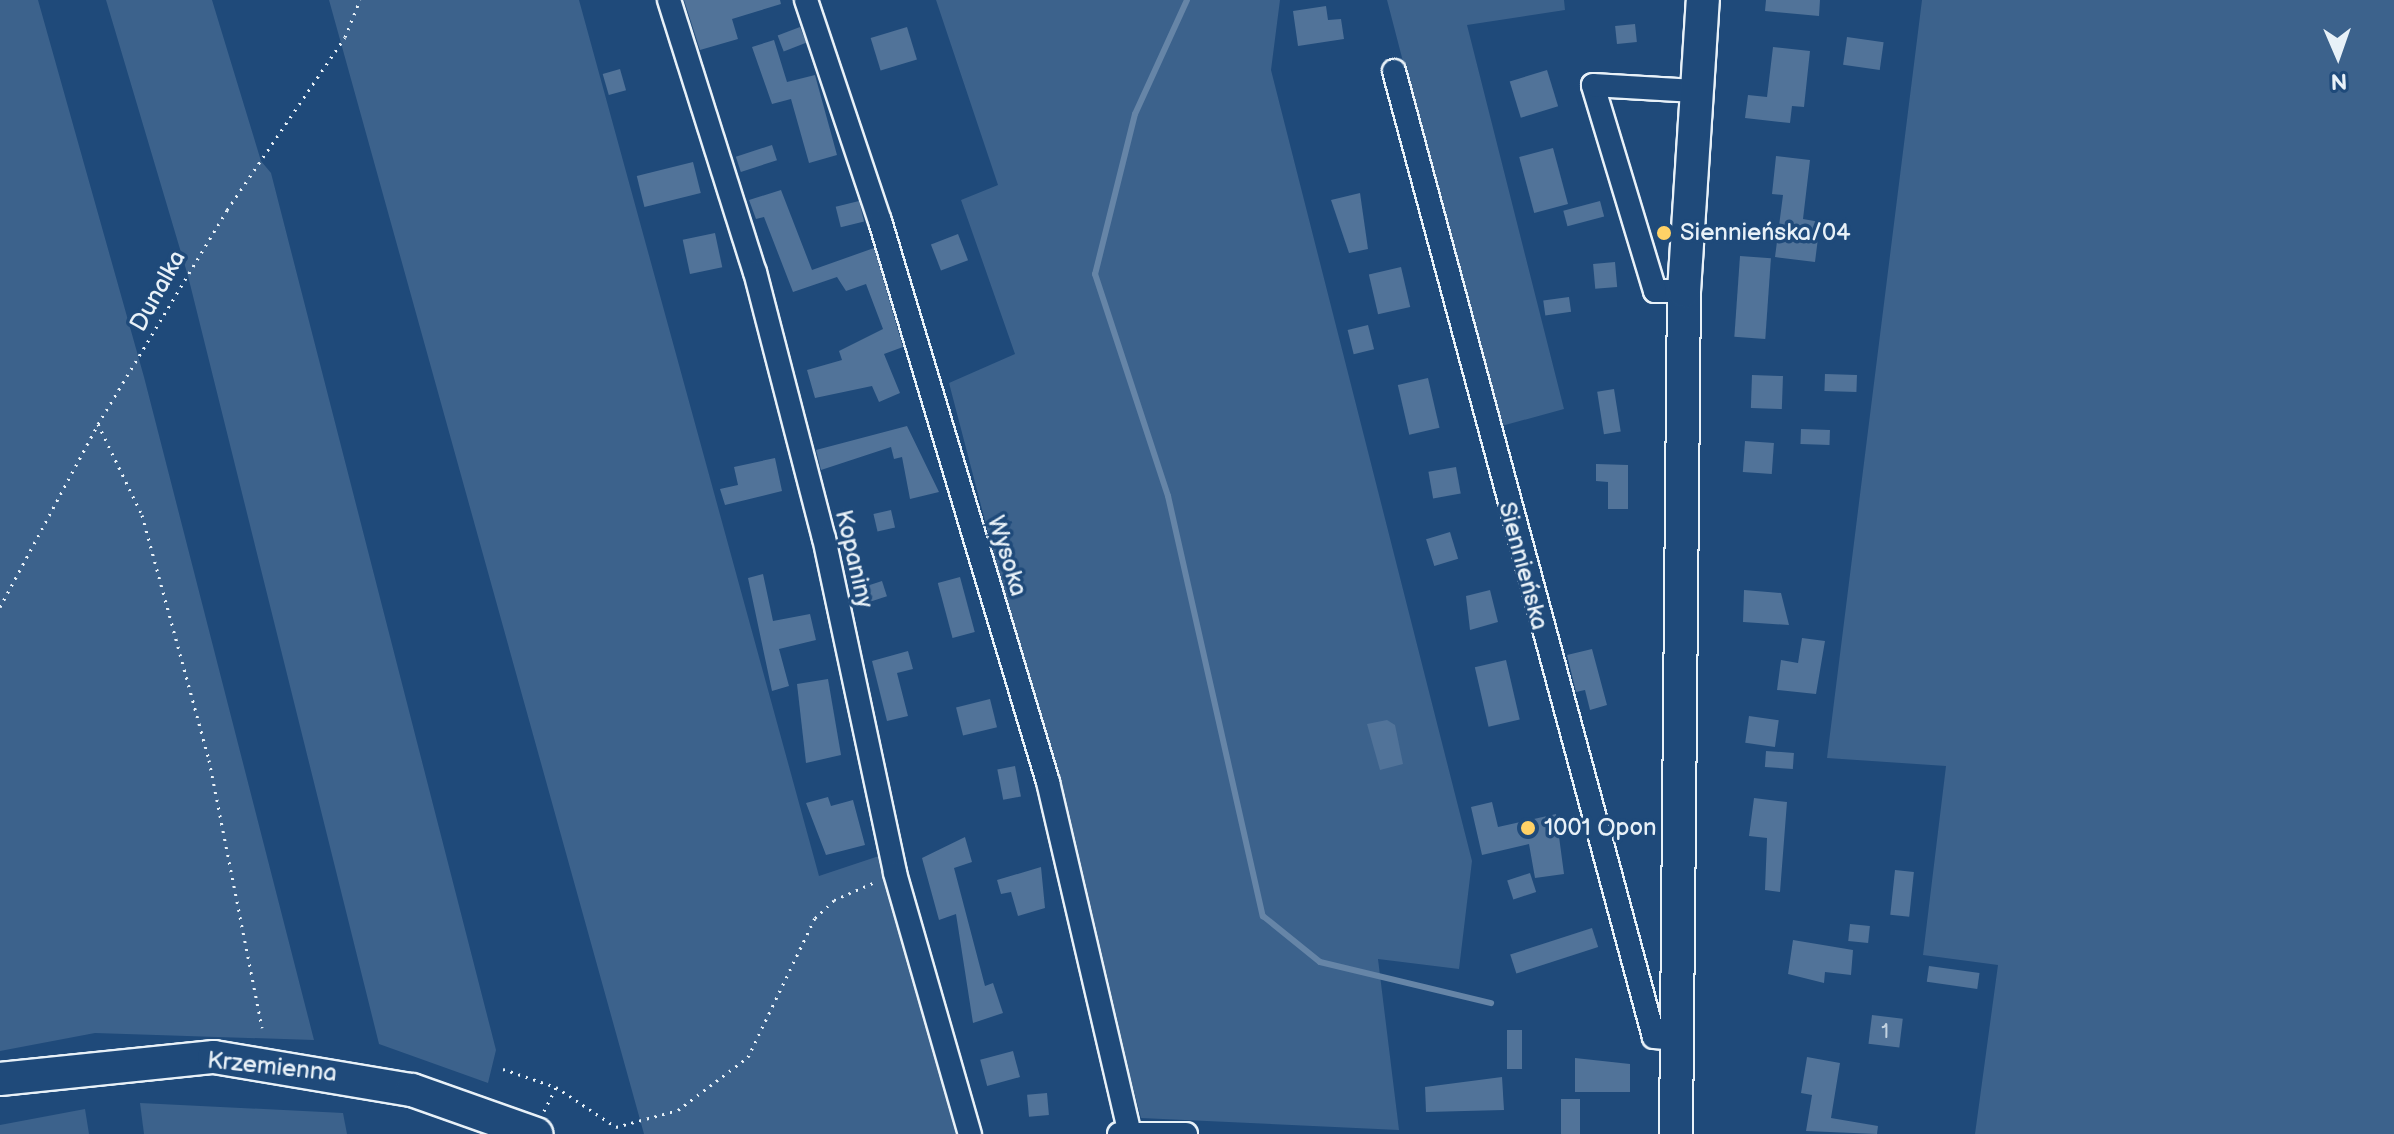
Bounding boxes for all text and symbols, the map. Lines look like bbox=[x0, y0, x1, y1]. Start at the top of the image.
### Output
north arrow bbox=[2298, 16, 2378, 96]
text: N bbox=[2330, 67, 2348, 94]
place label: Siennieńska/04 bbox=[1680, 219, 1851, 247]
marker: Siennieńska/04 bbox=[1655, 224, 1673, 242]
street label: Dunalka bbox=[124, 245, 192, 337]
street label: Siennieńska bbox=[1492, 499, 1554, 633]
street label: Kopaniny bbox=[829, 507, 879, 611]
street label: Wysoka bbox=[981, 512, 1033, 600]
place label: 1001 Opon bbox=[1544, 814, 1657, 842]
marker: 1001 Opon bbox=[1519, 819, 1537, 837]
house number: 1 bbox=[1881, 1020, 1889, 1044]
street label: Krzemienna bbox=[206, 1046, 338, 1088]

